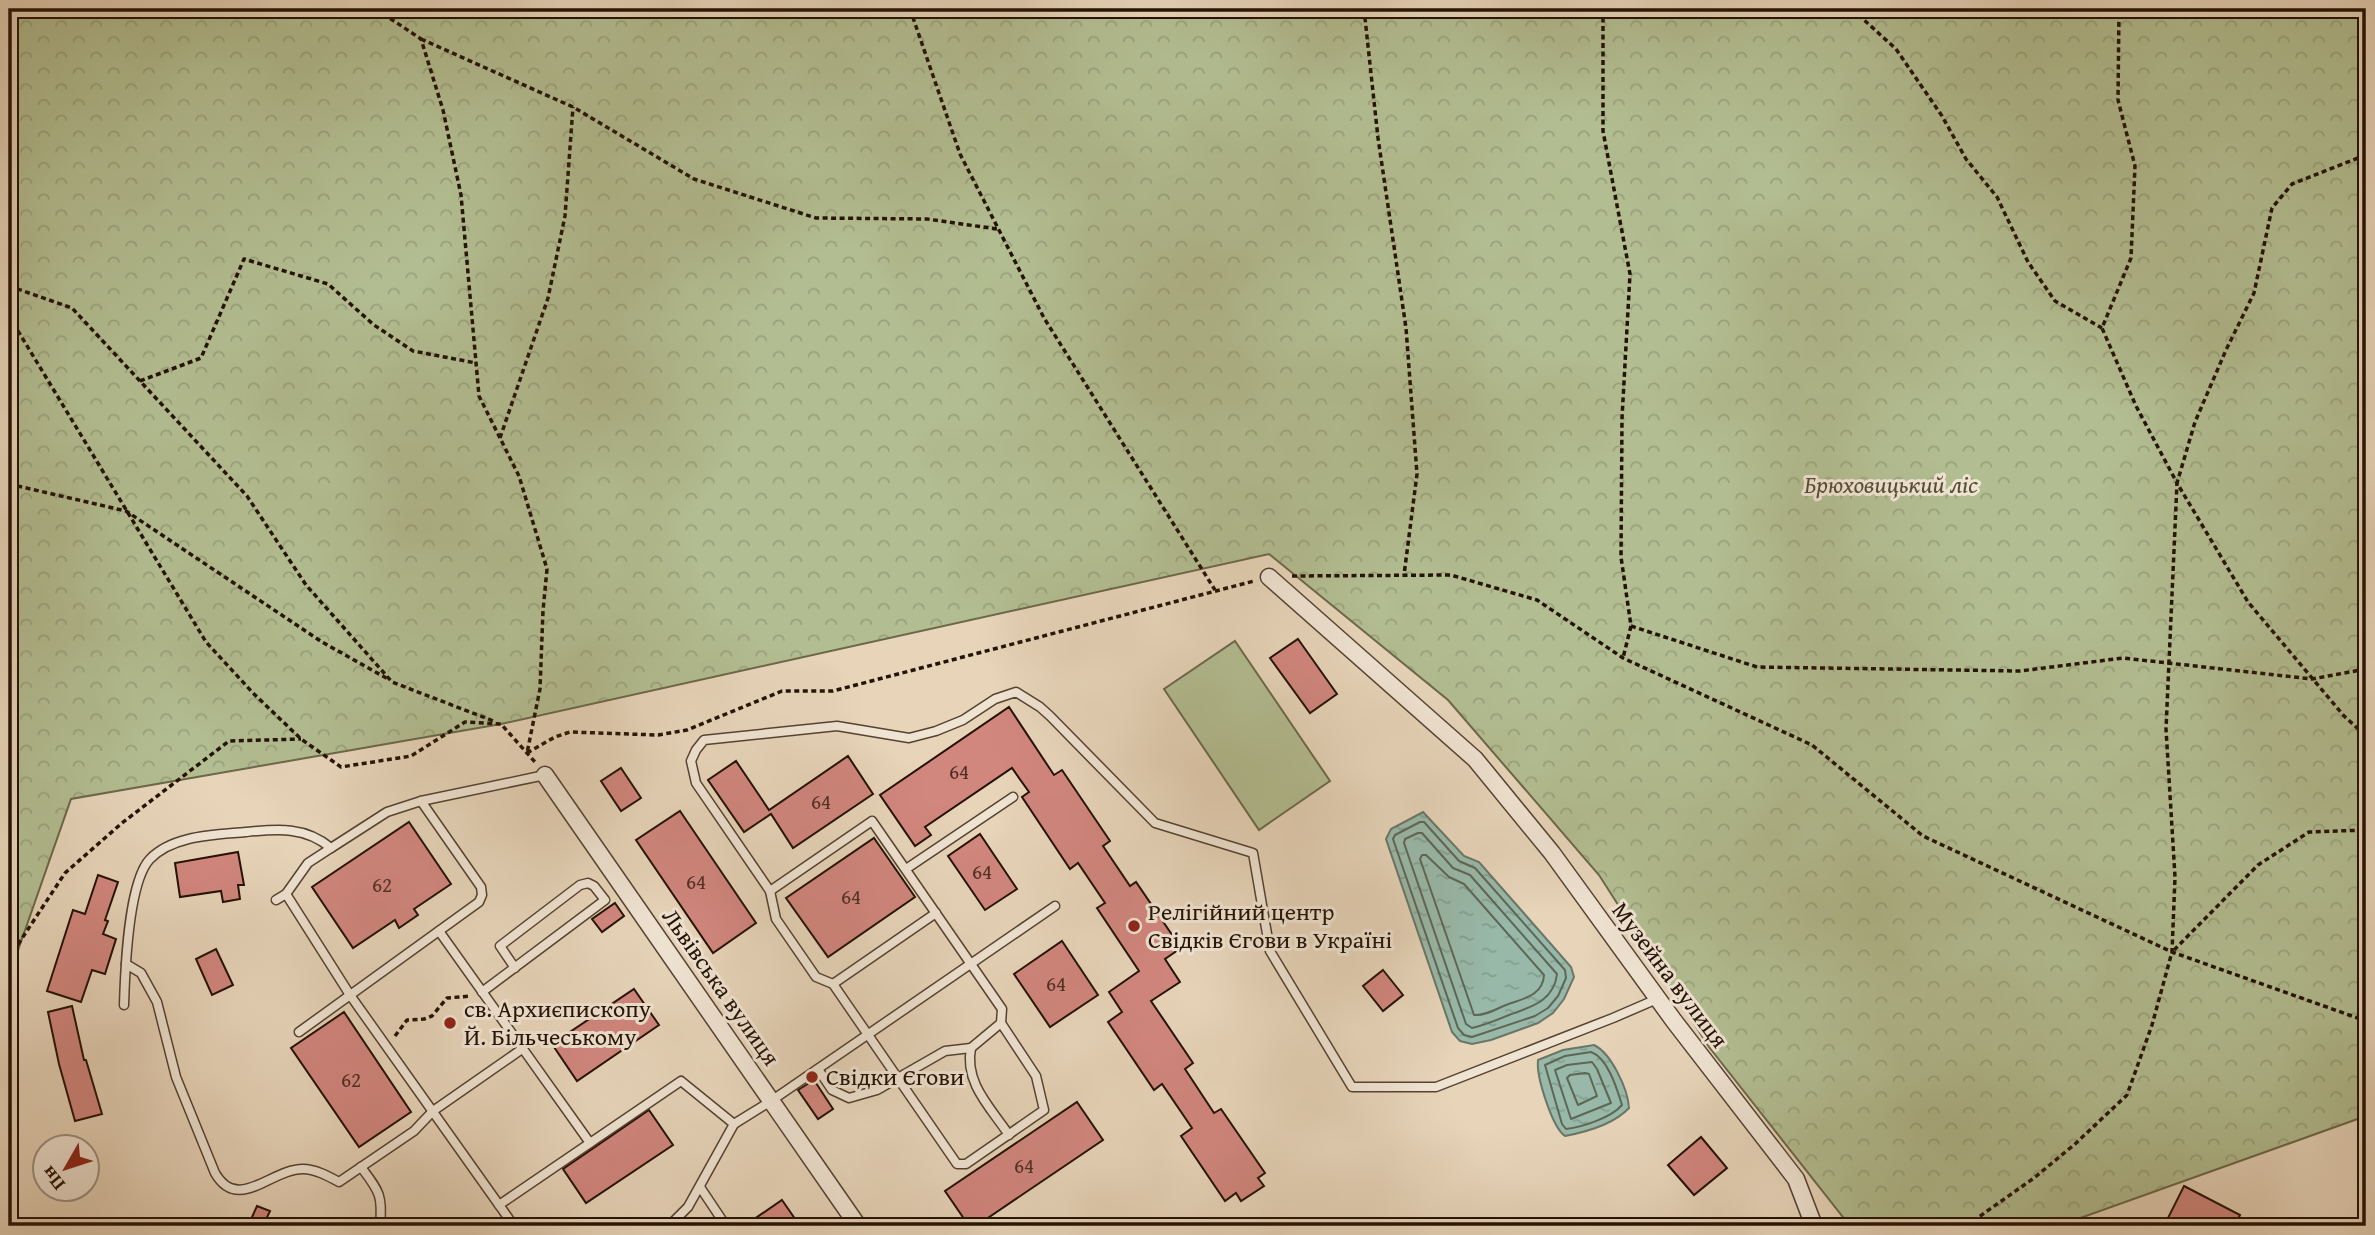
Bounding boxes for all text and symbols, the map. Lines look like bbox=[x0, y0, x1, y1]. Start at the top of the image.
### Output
park label: Брюховицький ліс bbox=[1804, 467, 1978, 502]
house number: 64 bbox=[949, 756, 969, 787]
house number: 64 bbox=[811, 786, 831, 817]
house number: 64 bbox=[972, 856, 992, 887]
house number: 64 bbox=[686, 866, 706, 897]
house number: 62 bbox=[372, 869, 392, 900]
house number: 64 bbox=[841, 881, 861, 912]
place label: Релігійний центр Свідків Єгови в Україні bbox=[1148, 894, 1392, 957]
street label: Музейна вулиця bbox=[1604, 894, 1737, 1055]
street label: Львівська вулиця bbox=[654, 901, 789, 1073]
marker: Релігійний центр Свідків Єгови в Україні bbox=[1126, 918, 1142, 934]
house number: 64 bbox=[1046, 968, 1066, 999]
place label: св. Архиєпископу Й. Більчеському bbox=[464, 991, 651, 1054]
marker: св. Архиєпископу Й. Більчеському bbox=[442, 1015, 458, 1031]
place label: Свідки Єгови bbox=[826, 1059, 964, 1094]
house number: 62 bbox=[341, 1064, 361, 1095]
marker: Свідки Єгови bbox=[804, 1069, 820, 1085]
north arrow bbox=[32, 1134, 102, 1204]
house number: 64 bbox=[1014, 1150, 1034, 1181]
text: Пн bbox=[34, 1160, 71, 1197]

